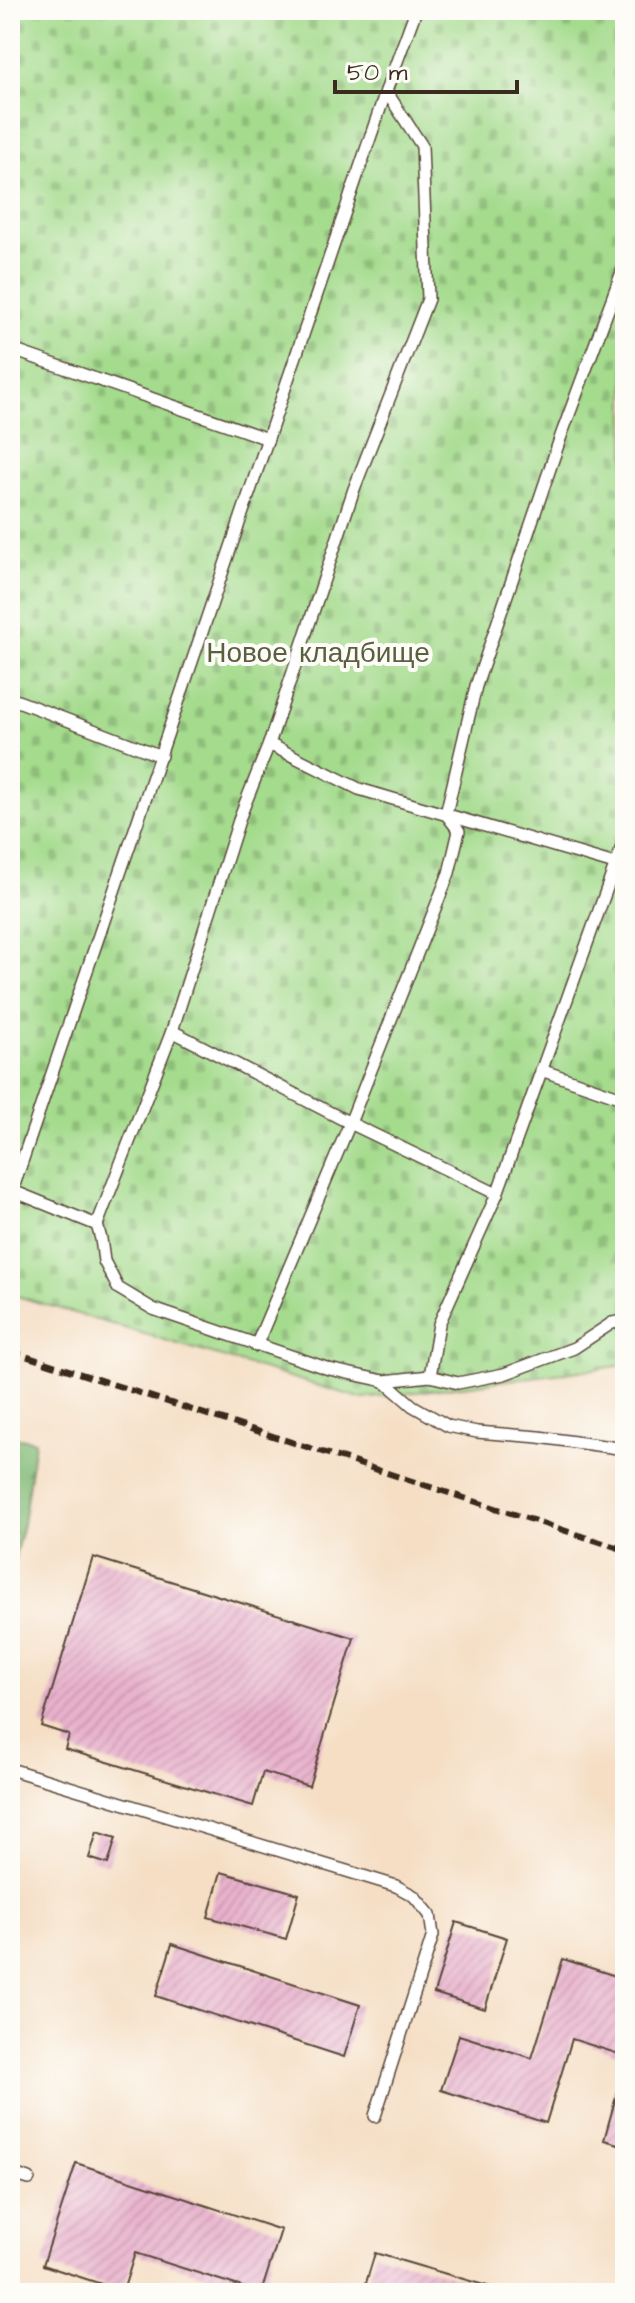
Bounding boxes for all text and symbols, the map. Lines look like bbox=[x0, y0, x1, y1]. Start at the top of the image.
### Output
scale bar bbox=[335, 44, 517, 94]
text: 50 m bbox=[347, 56, 408, 90]
park label: Новое кладбище bbox=[206, 634, 430, 673]

